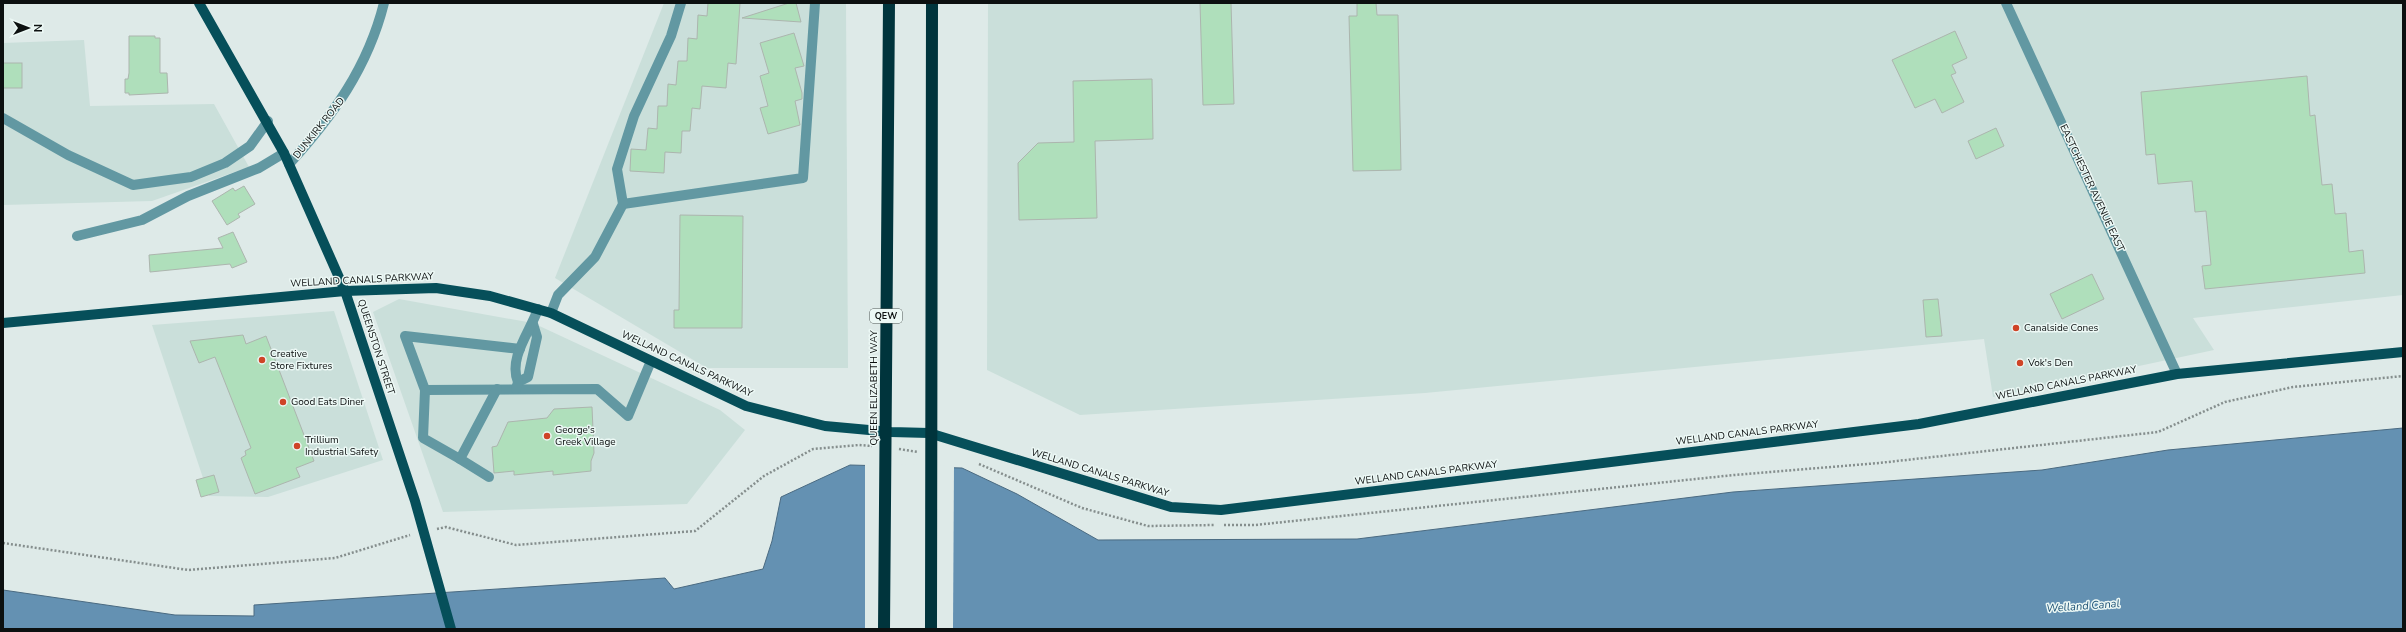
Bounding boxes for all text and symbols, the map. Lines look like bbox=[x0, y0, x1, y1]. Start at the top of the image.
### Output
north arrow bbox=[8, 8, 48, 48]
text: N bbox=[30, 24, 45, 32]
street label: DUNKIRK ROAD bbox=[290, 94, 348, 162]
street label: EASTCHESTER AVENUE EAST bbox=[2056, 122, 2128, 254]
street label: WELLAND CANALS PARKWAY bbox=[290, 269, 435, 291]
street label: QUEENSTON STREET bbox=[354, 298, 398, 396]
road number: QEW bbox=[870, 309, 902, 323]
place label: Canalside Cones bbox=[2024, 321, 2099, 335]
marker: Canalside Cones bbox=[2011, 323, 2021, 333]
street label: WELLAND CANALS PARKWAY bbox=[619, 327, 756, 401]
street label: QUEEN ELIZABETH WAY bbox=[867, 329, 881, 446]
place label: Creative Store Fixtures bbox=[270, 347, 333, 373]
marker: Creative Store Fixtures bbox=[257, 355, 267, 365]
place label: Vok's Den bbox=[2027, 356, 2073, 370]
marker: Vok's Den bbox=[2015, 358, 2025, 368]
street label: WELLAND CANALS PARKWAY bbox=[1994, 362, 2139, 404]
place label: Good Eats Diner bbox=[291, 395, 364, 409]
marker: Good Eats Diner bbox=[278, 397, 288, 407]
street label: WELLAND CANALS PARKWAY bbox=[1675, 417, 1820, 449]
place label: George's Greek Village bbox=[555, 423, 616, 449]
marker: George's Greek Village bbox=[542, 431, 552, 441]
place label: Trillium Industrial Safety bbox=[305, 433, 379, 459]
marker: Trillium Industrial Safety bbox=[292, 441, 302, 451]
street label: WELLAND CANALS PARKWAY bbox=[1029, 445, 1172, 501]
street label: WELLAND CANALS PARKWAY bbox=[1354, 457, 1499, 489]
water label: Welland Canal bbox=[2046, 596, 2120, 616]

